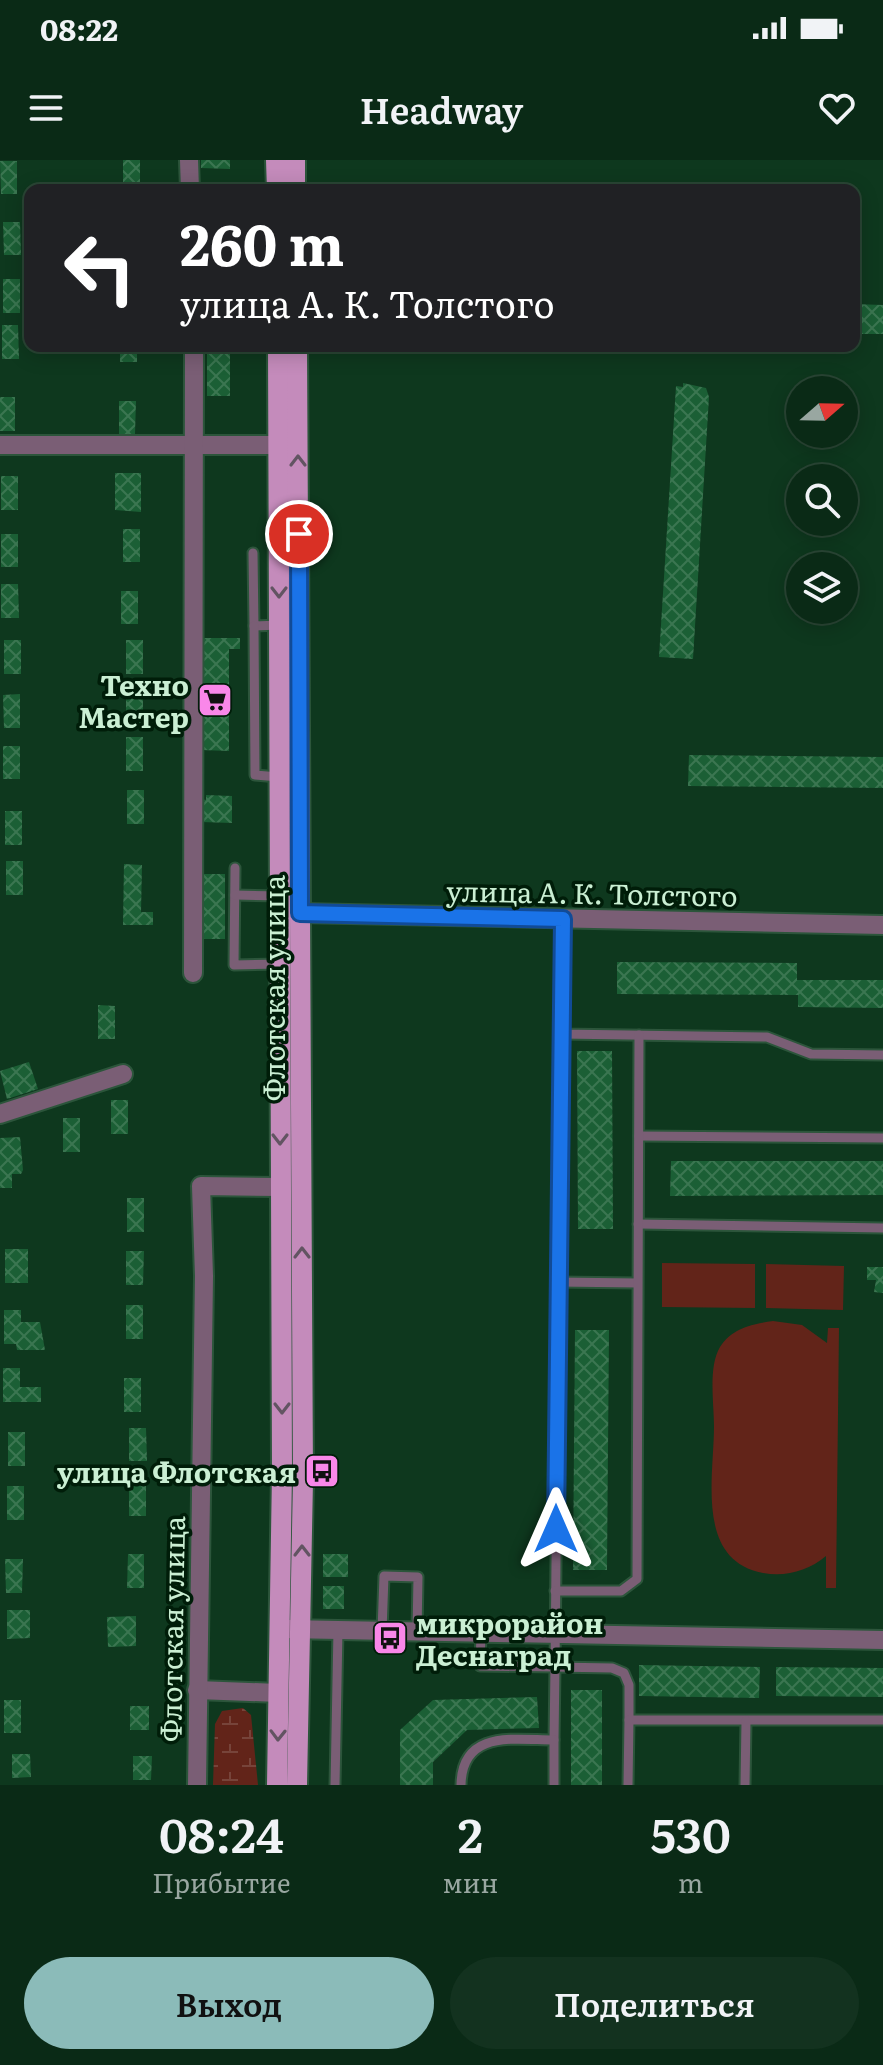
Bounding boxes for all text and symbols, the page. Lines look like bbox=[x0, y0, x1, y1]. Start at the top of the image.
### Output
text: 08:22 bbox=[40, 6, 118, 50]
text: Headway bbox=[360, 82, 523, 135]
icon: menu bbox=[24, 86, 68, 130]
icon: heart bbox=[815, 86, 859, 130]
text: 260 m bbox=[180, 200, 344, 283]
icon: left bbox=[48, 216, 152, 320]
text: улица А. К. Толстого bbox=[180, 276, 555, 329]
north arrow bbox=[786, 376, 858, 448]
map controls bbox=[786, 376, 858, 624]
one-way arrow bbox=[289, 454, 307, 467]
button: search bbox=[786, 464, 858, 536]
pin bbox=[265, 500, 333, 568]
icon: arrive bbox=[277, 512, 321, 556]
button: layers bbox=[786, 552, 858, 624]
one-way arrow bbox=[270, 586, 288, 599]
place label: Техно Мастер bbox=[79, 663, 189, 737]
supermarket icon: Техно Мастер bbox=[196, 681, 234, 719]
street label: улица А. К. Толстого bbox=[446, 868, 738, 916]
street label: Флотская улица bbox=[252, 875, 294, 1101]
one-way arrow bbox=[271, 1133, 289, 1146]
one-way arrow bbox=[293, 1246, 311, 1259]
one-way arrow bbox=[273, 1402, 290, 1415]
place label: улица Флотская bbox=[57, 1450, 296, 1492]
bus stop icon: улица Флотская bbox=[303, 1452, 341, 1490]
position arrow bbox=[514, 1487, 598, 1571]
street label: Флотская улица bbox=[148, 1515, 194, 1743]
one-way arrow bbox=[293, 1544, 311, 1557]
place label: микрорайон Деснаград bbox=[416, 1601, 603, 1675]
bus stop icon: микрорайон Деснаград bbox=[371, 1619, 409, 1657]
one-way arrow bbox=[269, 1729, 287, 1742]
text: 08:24 bbox=[159, 1797, 284, 1868]
text: 2 bbox=[458, 1797, 483, 1868]
text: 530 bbox=[650, 1797, 731, 1868]
text: Прибытие bbox=[152, 1862, 291, 1901]
text: мин bbox=[443, 1862, 498, 1901]
text: m bbox=[678, 1862, 703, 1901]
button: Выход bbox=[24, 1957, 434, 2049]
button: Поделиться bbox=[450, 1957, 859, 2049]

